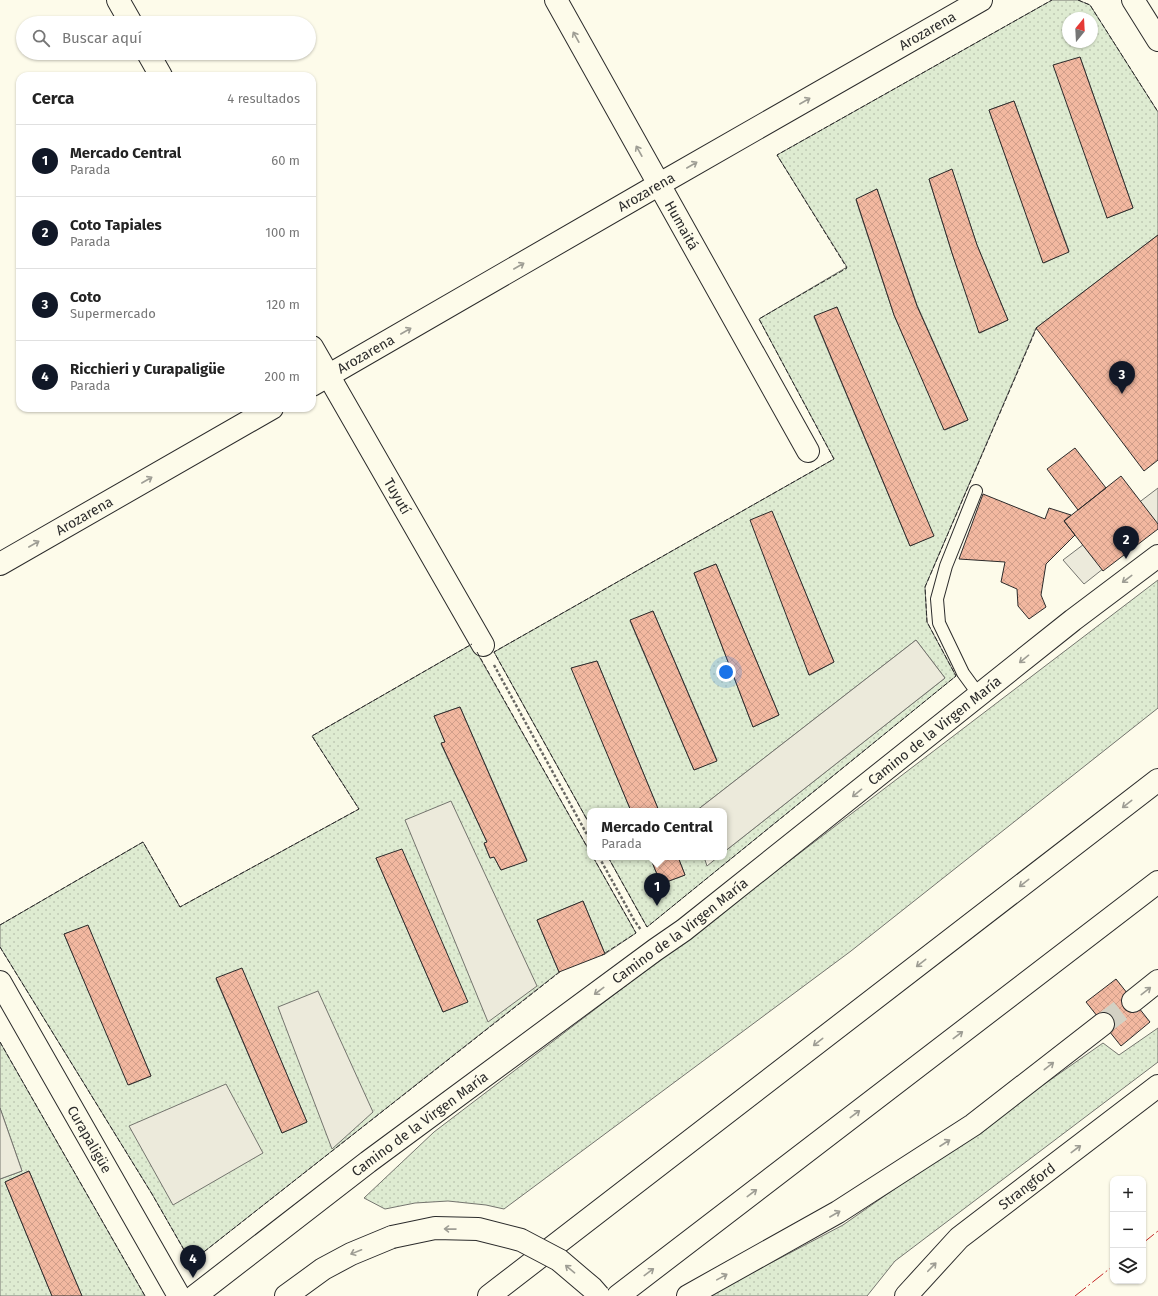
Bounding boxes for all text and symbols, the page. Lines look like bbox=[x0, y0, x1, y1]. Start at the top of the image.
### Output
street label: Arozarena bbox=[896, 8, 959, 54]
north arrow bbox=[1062, 12, 1098, 48]
search box bbox=[16, 16, 316, 60]
icon: search bbox=[30, 27, 52, 49]
text: Buscar aquí bbox=[62, 29, 142, 47]
one-way arrow bbox=[572, 31, 580, 43]
text: Cerca bbox=[32, 88, 74, 109]
text: 4 resultados bbox=[227, 91, 300, 106]
one-way arrow bbox=[799, 96, 811, 104]
text: Mercado Central bbox=[70, 144, 181, 162]
one-way arrow bbox=[635, 145, 643, 157]
text: 1 bbox=[42, 153, 48, 168]
text: 60 m bbox=[271, 153, 300, 168]
one-way arrow bbox=[686, 161, 698, 169]
text: Parada bbox=[70, 162, 110, 177]
street label: Arozarena bbox=[615, 169, 678, 215]
street label: Humaitá bbox=[661, 198, 702, 253]
text: Coto Tapiales bbox=[70, 216, 162, 234]
text: 2 bbox=[42, 225, 48, 240]
text: 100 m bbox=[265, 225, 300, 240]
text: Parada bbox=[70, 234, 110, 249]
one-way arrow bbox=[513, 261, 525, 269]
text: Coto bbox=[70, 288, 101, 306]
text: 3 bbox=[42, 297, 48, 312]
text: 120 m bbox=[266, 297, 300, 312]
text: Supermercado bbox=[70, 306, 156, 321]
one-way arrow bbox=[400, 326, 412, 334]
street label: Arozarena bbox=[334, 331, 397, 377]
text: Ricchieri y Curapaligüe bbox=[70, 360, 225, 378]
pin: 3 bbox=[1109, 361, 1135, 394]
text: 4 bbox=[41, 369, 49, 384]
text: 200 m bbox=[264, 369, 300, 384]
text: Parada bbox=[70, 378, 110, 393]
one-way arrow bbox=[141, 475, 153, 483]
street label: Tuyutí bbox=[381, 475, 415, 517]
street label: Arozarena bbox=[53, 493, 116, 539]
pin: 2 bbox=[1113, 526, 1139, 559]
one-way arrow bbox=[28, 540, 40, 548]
one-way arrow bbox=[1121, 575, 1132, 583]
one-way arrow bbox=[1019, 655, 1030, 663]
your location bbox=[716, 662, 736, 682]
street label: Camino de la Virgen María bbox=[864, 672, 1004, 789]
one-way arrow bbox=[852, 788, 863, 797]
one-way arrow bbox=[1122, 800, 1133, 808]
popup bbox=[587, 808, 727, 860]
text: Mercado Central bbox=[601, 818, 713, 836]
text: Parada bbox=[601, 836, 642, 851]
pin: 1 bbox=[644, 873, 670, 906]
street label: Camino de la Virgen María bbox=[609, 874, 751, 987]
one-way arrow bbox=[1019, 879, 1030, 887]
one-way arrow bbox=[916, 958, 927, 967]
one-way arrow bbox=[594, 987, 605, 996]
one-way arrow bbox=[1140, 987, 1151, 995]
one-way arrow bbox=[953, 1031, 964, 1039]
one-way arrow bbox=[813, 1038, 824, 1046]
one-way arrow bbox=[1043, 1061, 1054, 1070]
street label: Camino de la Virgen María bbox=[348, 1068, 491, 1180]
street label: Curapaligüe bbox=[64, 1102, 116, 1176]
one-way arrow bbox=[850, 1110, 861, 1118]
one-way arrow bbox=[939, 1139, 950, 1147]
one-way arrow bbox=[1070, 1145, 1081, 1153]
street label: Strangford bbox=[995, 1159, 1059, 1213]
map controls bbox=[1110, 1176, 1146, 1284]
button: + bbox=[1110, 1176, 1146, 1212]
one-way arrow bbox=[746, 1189, 757, 1197]
one-way arrow bbox=[829, 1209, 841, 1217]
button: − bbox=[1110, 1212, 1146, 1248]
one-way arrow bbox=[444, 1225, 457, 1232]
pin: 4 bbox=[180, 1245, 206, 1278]
one-way arrow bbox=[351, 1248, 363, 1256]
button: layers bbox=[1110, 1248, 1146, 1284]
one-way arrow bbox=[927, 1262, 937, 1272]
one-way arrow bbox=[565, 1265, 576, 1274]
one-way arrow bbox=[643, 1268, 654, 1277]
one-way arrow bbox=[716, 1273, 728, 1280]

